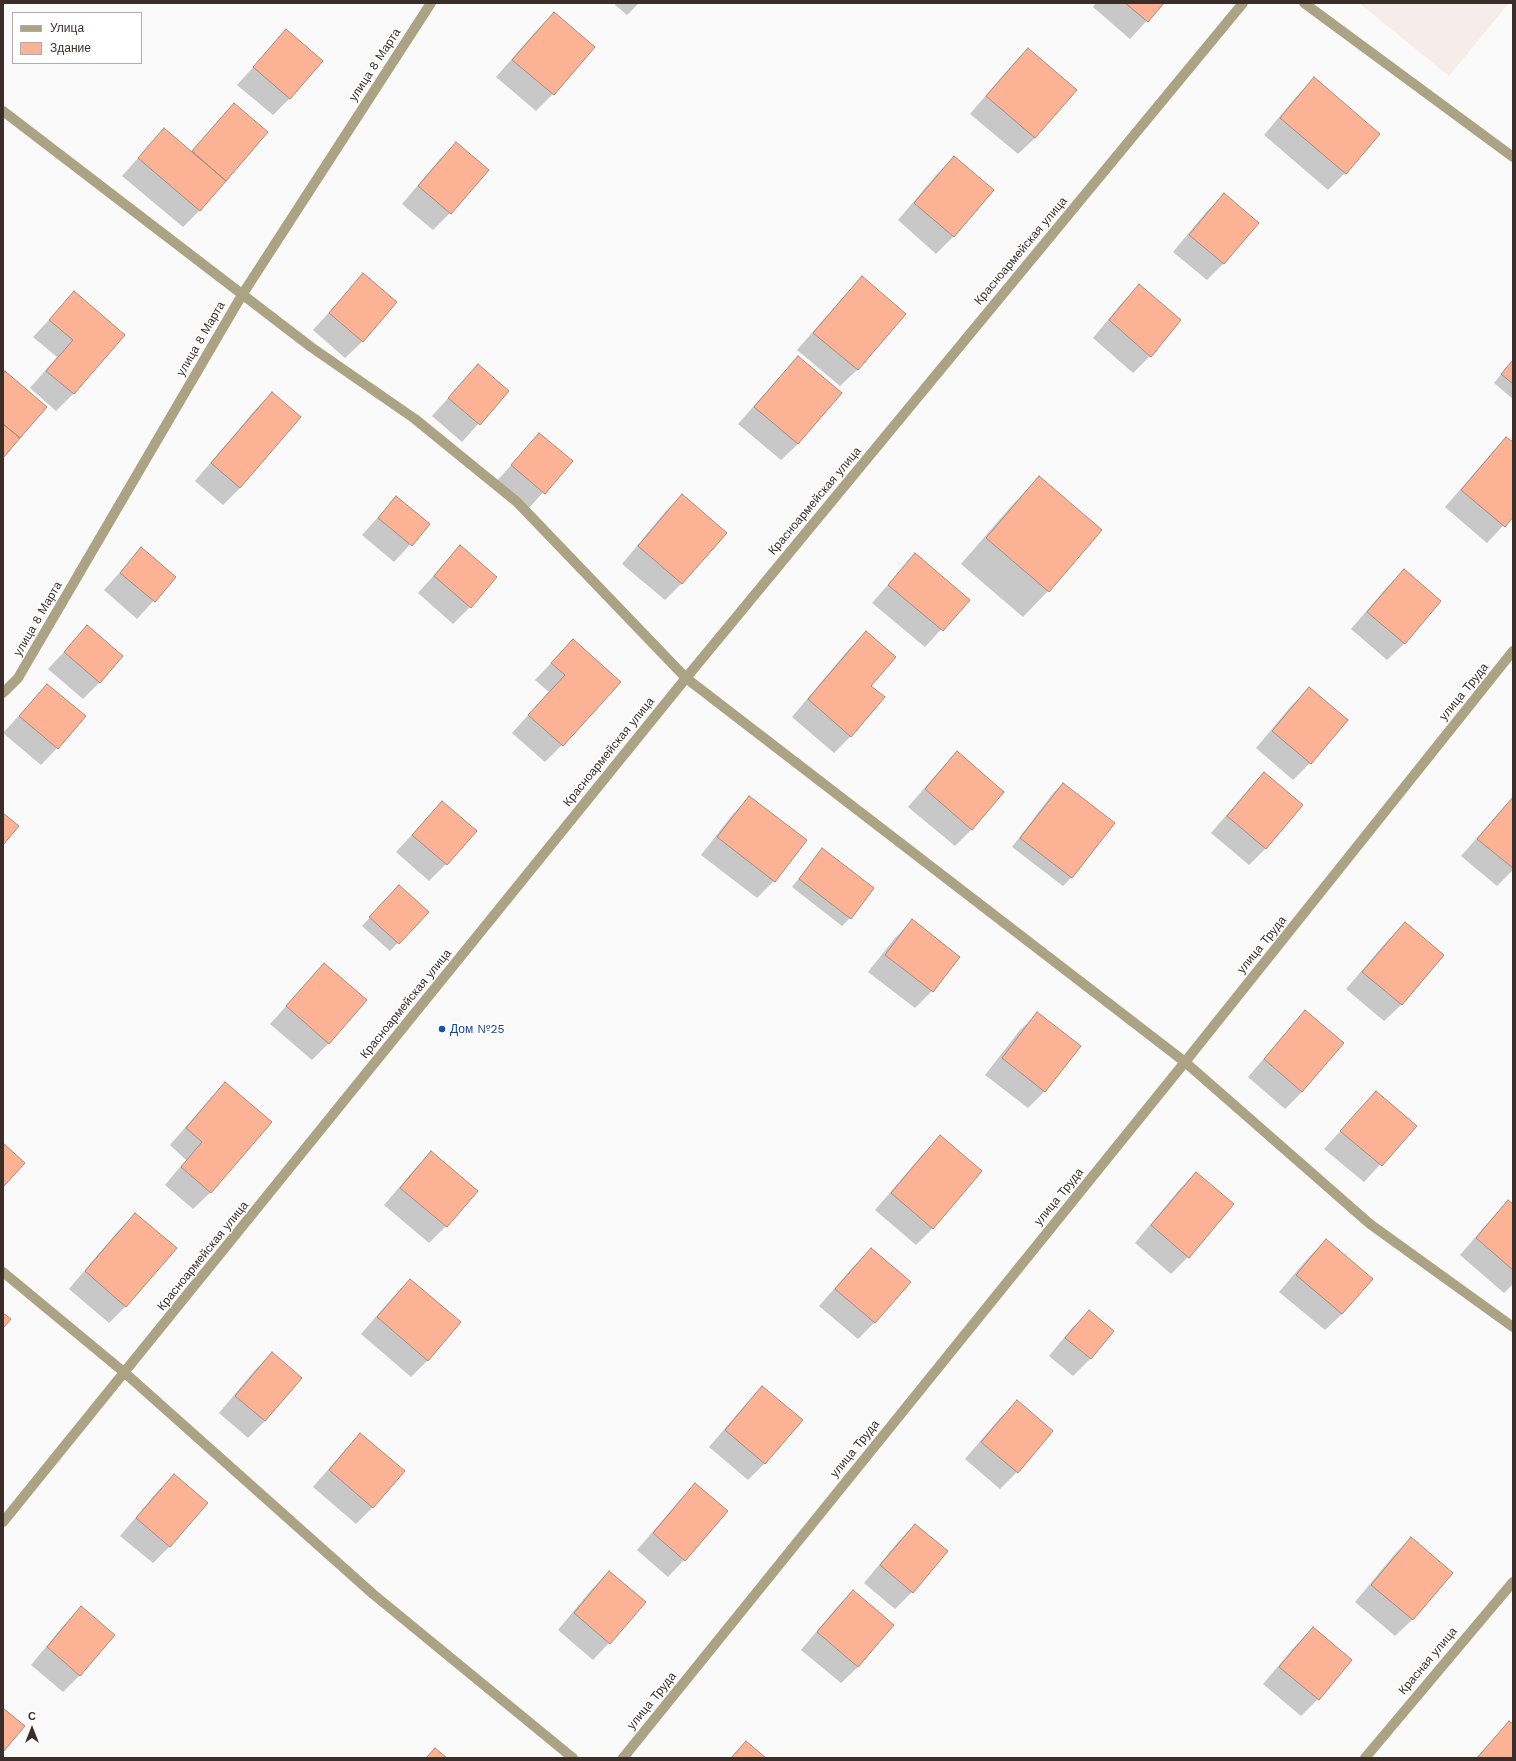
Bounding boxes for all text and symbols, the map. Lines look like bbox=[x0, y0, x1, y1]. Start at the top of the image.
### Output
legend bbox=[12, 12, 142, 64]
text: Улица bbox=[50, 21, 84, 35]
street label: улица 8 Марта bbox=[346, 26, 404, 104]
text: Здание bbox=[50, 41, 91, 55]
street label: Красноармейская улица bbox=[972, 194, 1070, 308]
street label: улица 8 Марта bbox=[174, 299, 228, 379]
street label: Красноармейская улица bbox=[766, 444, 864, 558]
street label: улица 8 Марта bbox=[11, 579, 65, 659]
street label: улица Труда bbox=[1437, 660, 1491, 724]
street label: Красноармейская улица bbox=[560, 694, 658, 810]
street label: улица Труда bbox=[1235, 913, 1289, 977]
street label: Красноармейская улица bbox=[357, 946, 455, 1062]
place label: Дом №25 bbox=[450, 1022, 504, 1036]
marker: Дом №25 bbox=[437, 1024, 447, 1034]
street label: улица Труда bbox=[1032, 1165, 1086, 1229]
street label: Красноармейская улица bbox=[154, 1198, 252, 1314]
street label: улица Труда bbox=[828, 1417, 882, 1481]
street label: Красная улица bbox=[1396, 1624, 1460, 1698]
street label: улица Труда bbox=[625, 1669, 679, 1733]
north arrow bbox=[12, 1709, 52, 1749]
text: С bbox=[28, 1710, 36, 1723]

